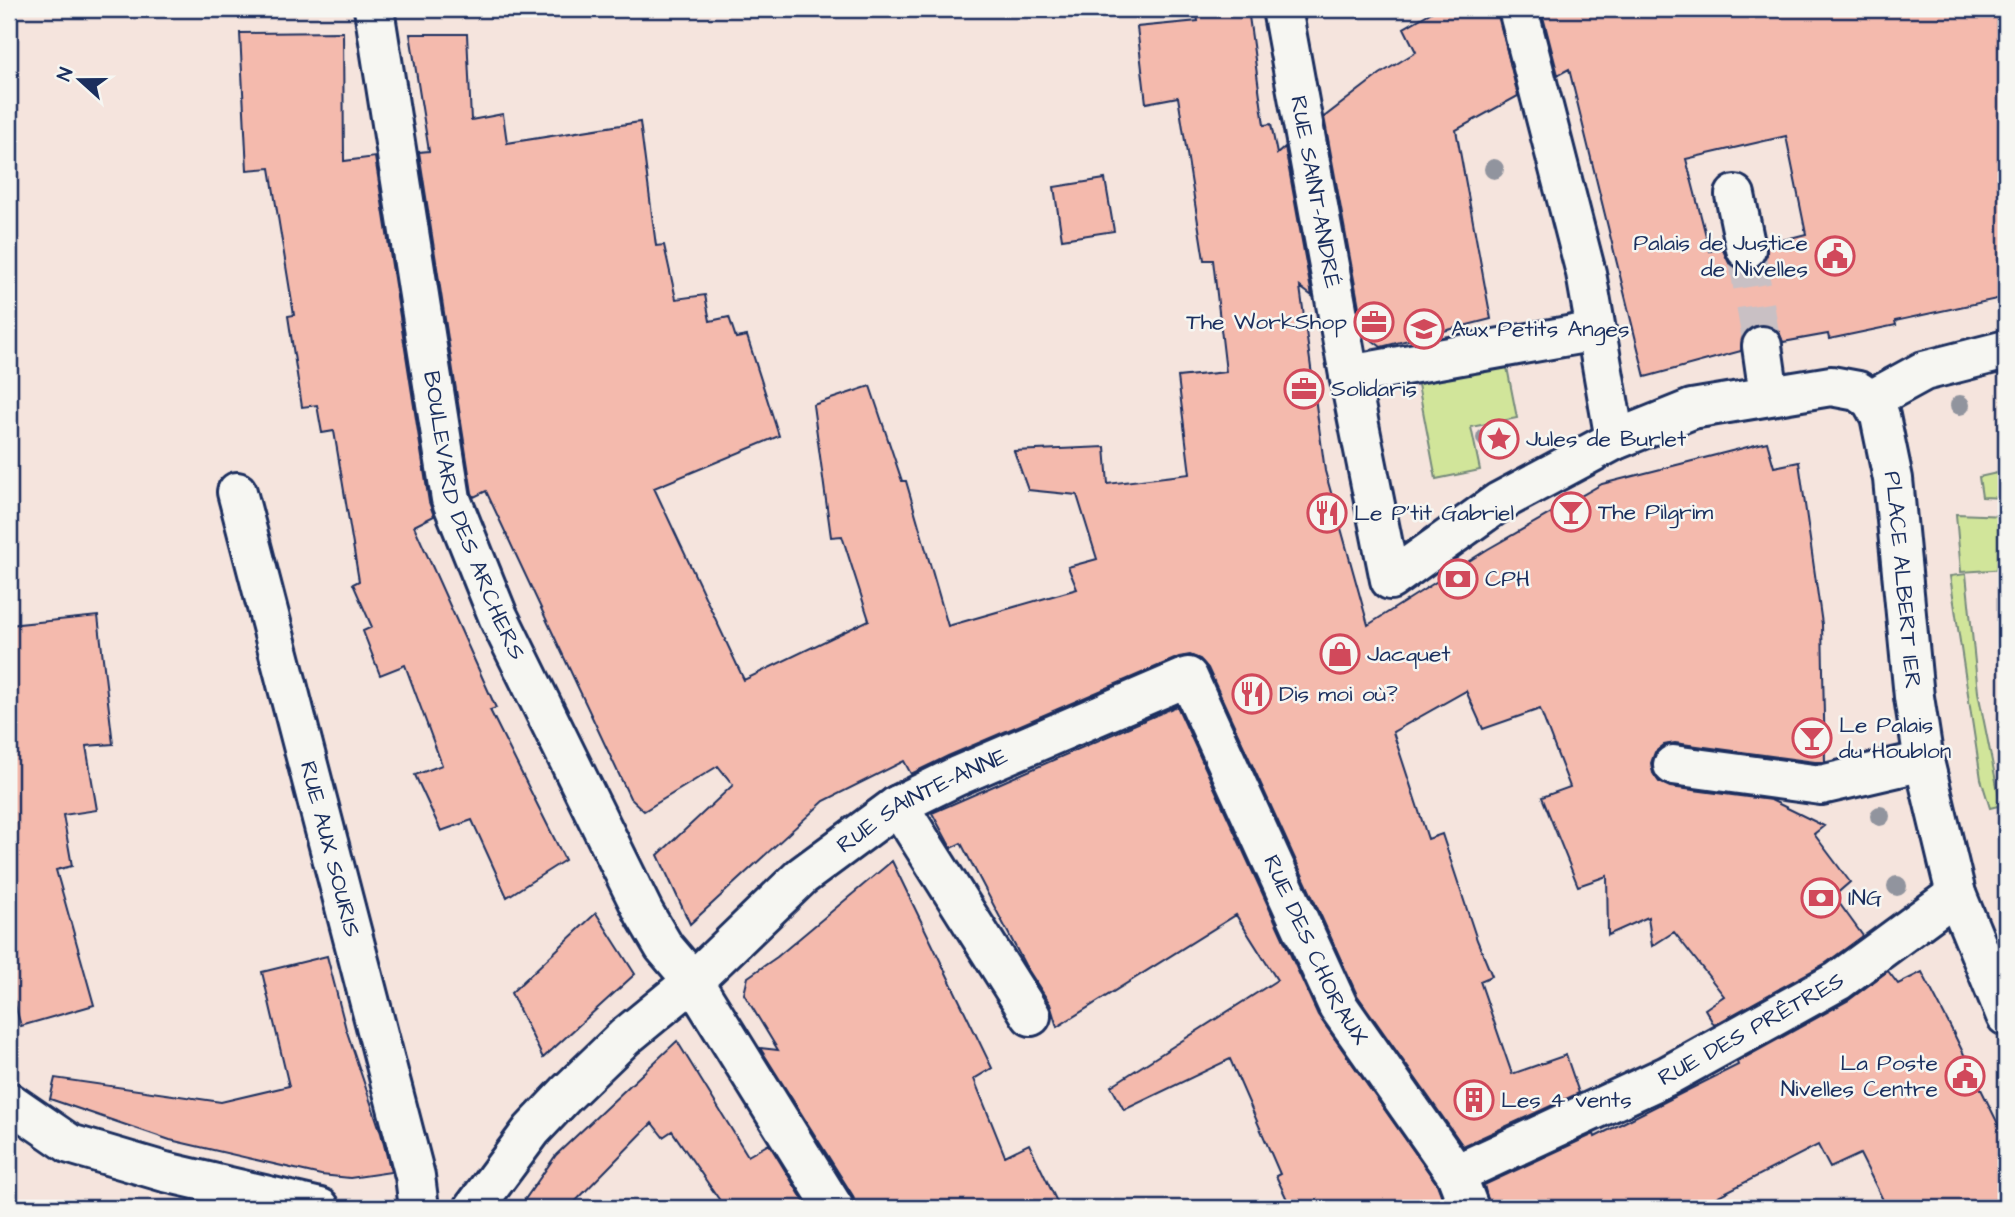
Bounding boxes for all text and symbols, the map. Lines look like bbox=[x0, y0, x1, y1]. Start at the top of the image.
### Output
north arrow bbox=[46, 46, 116, 116]
text: N bbox=[51, 64, 80, 85]
street label: RUE SAINT-ANDRÉ bbox=[1282, 93, 1349, 291]
place label: Palais de Justice de Nivelles bbox=[1633, 227, 1808, 285]
public building icon: Palais de Justice de Nivelles bbox=[1814, 235, 1856, 277]
office icon: The WorkShop bbox=[1353, 301, 1395, 343]
place label: The WorkShop bbox=[1186, 306, 1347, 338]
school or university icon: Aux Petits Anges bbox=[1403, 308, 1445, 350]
place label: Aux Petits Anges bbox=[1451, 313, 1629, 346]
office icon: Solidaris bbox=[1283, 368, 1325, 410]
street label: BOULEVARD DES ARCHERS bbox=[415, 369, 533, 666]
place label: Solidaris bbox=[1331, 373, 1417, 405]
place icon: Jules de Burlet bbox=[1478, 418, 1520, 460]
place label: Jules de Burlet bbox=[1526, 423, 1687, 455]
street label: PLACE ALBERT IER bbox=[1876, 468, 1929, 690]
bar icon: The Pilgrim bbox=[1550, 491, 1592, 533]
restaurant icon: Le P'tit Gabriel bbox=[1306, 492, 1348, 534]
place label: The Pilgrim bbox=[1598, 496, 1713, 529]
place label: Le P'tit Gabriel bbox=[1354, 497, 1514, 529]
bank icon: CPH bbox=[1437, 558, 1479, 600]
place label: CPH bbox=[1485, 563, 1530, 595]
shop icon: Jacquet bbox=[1319, 633, 1361, 675]
place label: Jacquet bbox=[1367, 638, 1451, 670]
restaurant icon: Dis moi où? bbox=[1231, 673, 1273, 715]
place label: Dis moi où? bbox=[1279, 678, 1398, 710]
place label: Le Palais du Houblon bbox=[1839, 709, 1951, 767]
bar icon: Le Palais du Houblon bbox=[1791, 717, 1833, 759]
street label: RUE SAINTE-ANNE bbox=[830, 740, 1013, 861]
street label: RUE AUX SOURIS bbox=[292, 758, 368, 941]
street label: RUE DES CHORAUX bbox=[1255, 850, 1376, 1051]
bank icon: ING bbox=[1800, 877, 1842, 919]
place label: ING bbox=[1848, 882, 1882, 914]
street label: RUE DES PRÊTRES bbox=[1652, 964, 1850, 1094]
place label: La Poste Nivelles Centre bbox=[1781, 1047, 1938, 1105]
public building icon: La Poste Nivelles Centre bbox=[1944, 1055, 1986, 1097]
building icon: Les 4 vents bbox=[1453, 1079, 1495, 1121]
place label: Les 4 vents bbox=[1501, 1084, 1632, 1116]

